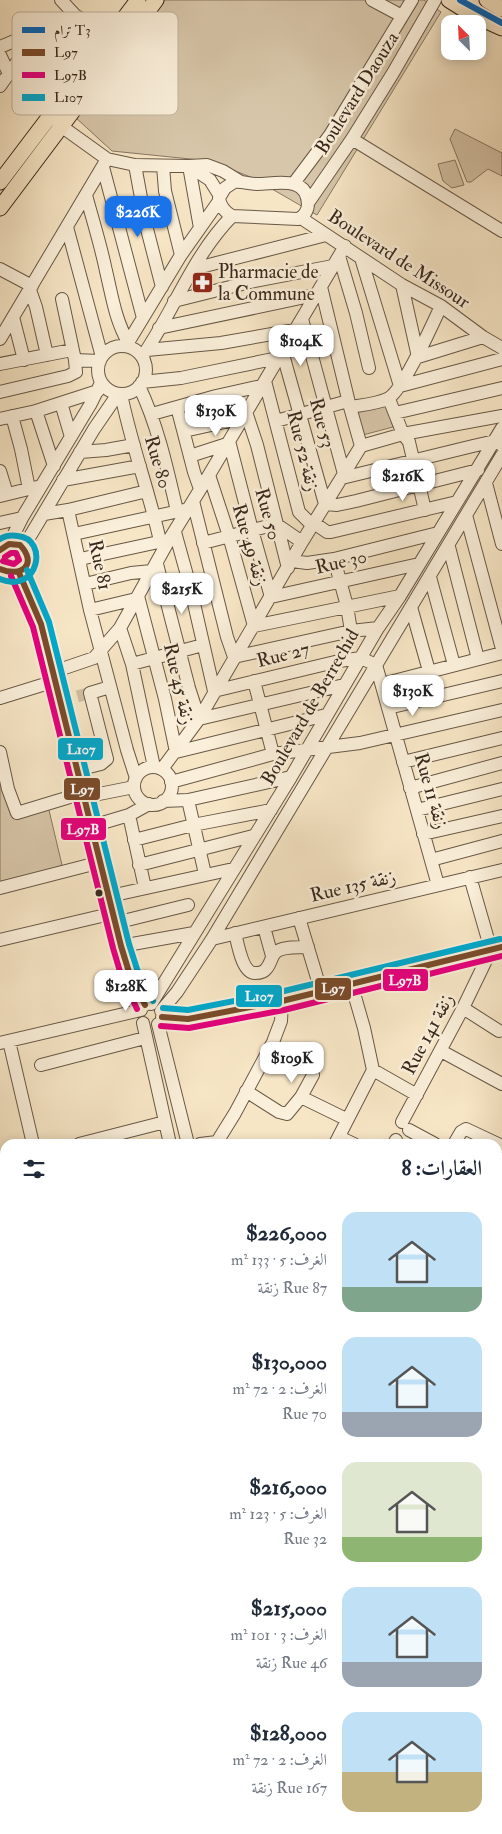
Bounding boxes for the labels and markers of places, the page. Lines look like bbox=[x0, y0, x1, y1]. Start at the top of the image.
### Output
pin: $226K bbox=[103, 196, 173, 238]
place label: Pharmacie de la Commune bbox=[218, 260, 318, 306]
pharmacy icon: Pharmacie de la Commune bbox=[190, 271, 214, 295]
pin: $104K bbox=[266, 324, 336, 367]
pin: $130K bbox=[181, 394, 251, 437]
pin: $216K bbox=[368, 460, 438, 502]
pin: $215K bbox=[147, 572, 217, 615]
pin: $130K bbox=[378, 674, 448, 717]
unlabelled marker bbox=[94, 888, 104, 898]
pin: $128K bbox=[91, 970, 161, 1012]
pin: $109K bbox=[257, 1042, 327, 1084]

